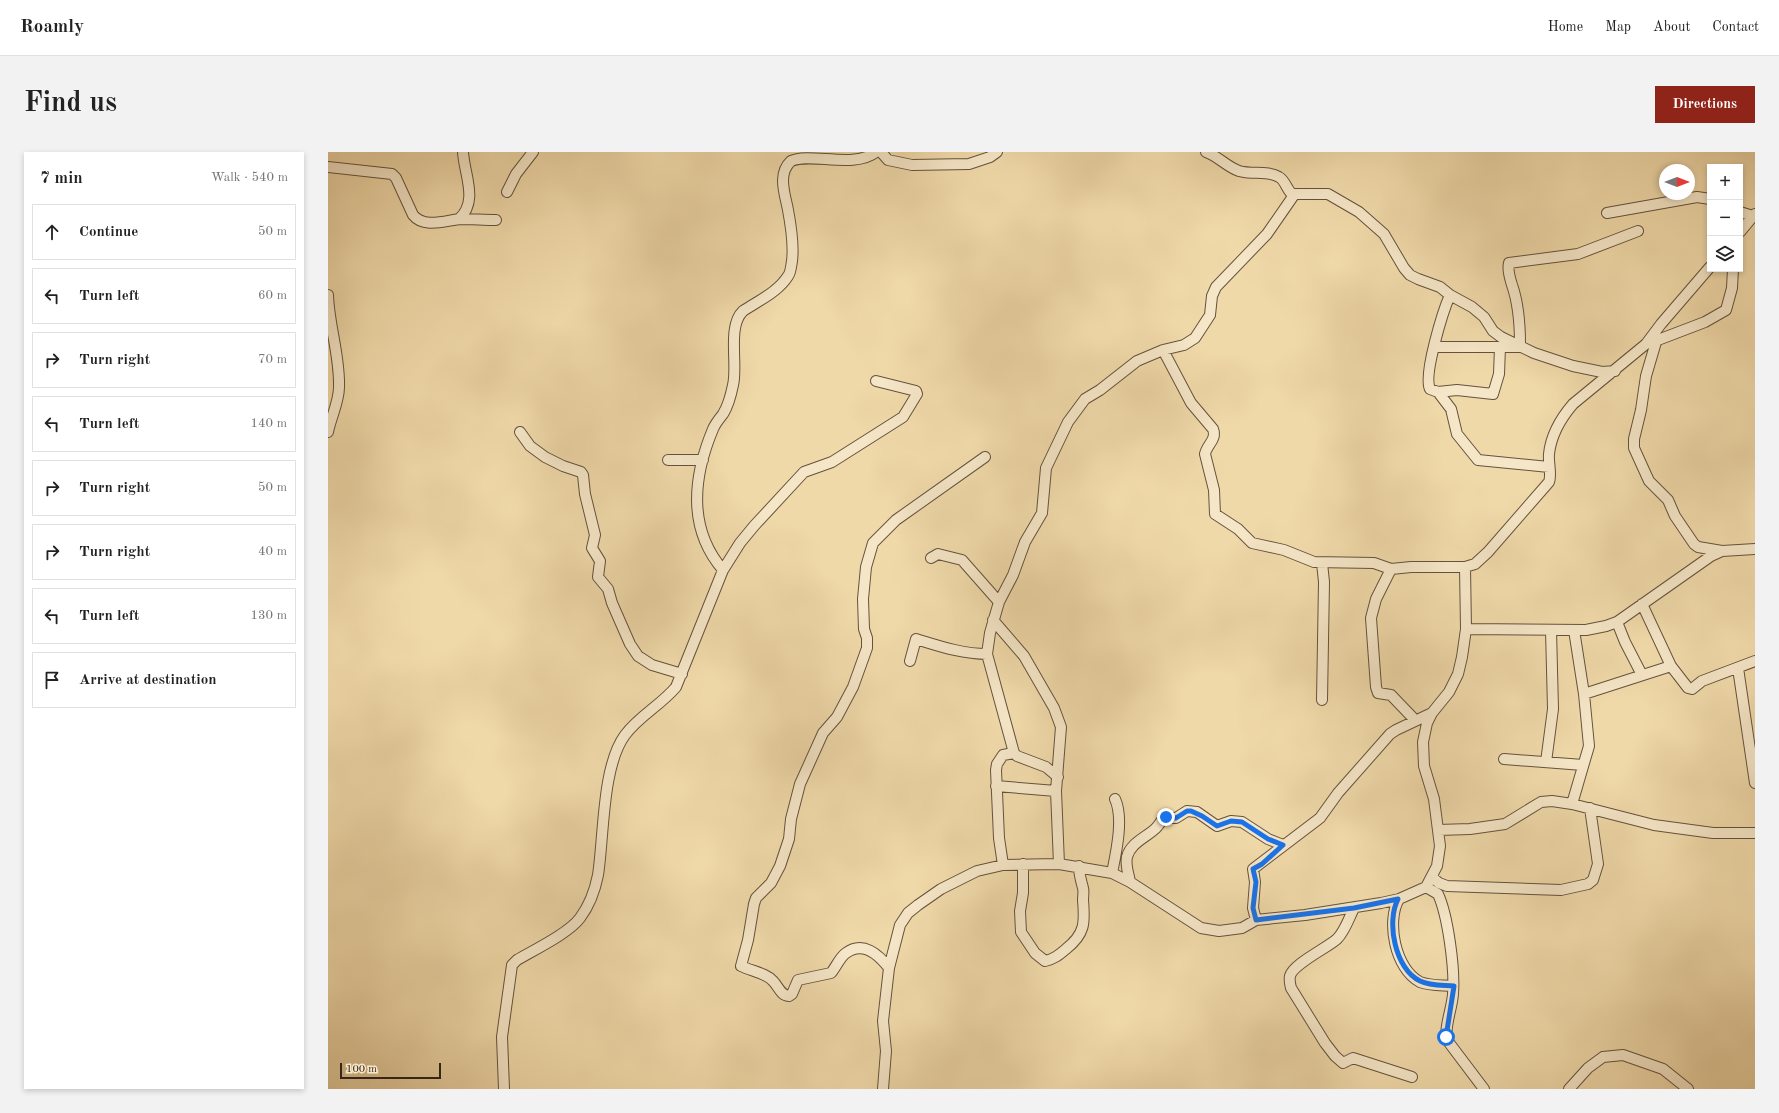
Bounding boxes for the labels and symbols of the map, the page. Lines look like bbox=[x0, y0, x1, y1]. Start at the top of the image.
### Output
north arrow bbox=[1659, 164, 1695, 200]
route end bbox=[1157, 808, 1175, 826]
route start bbox=[1437, 1028, 1455, 1046]
scale bar bbox=[340, 1061, 441, 1080]

